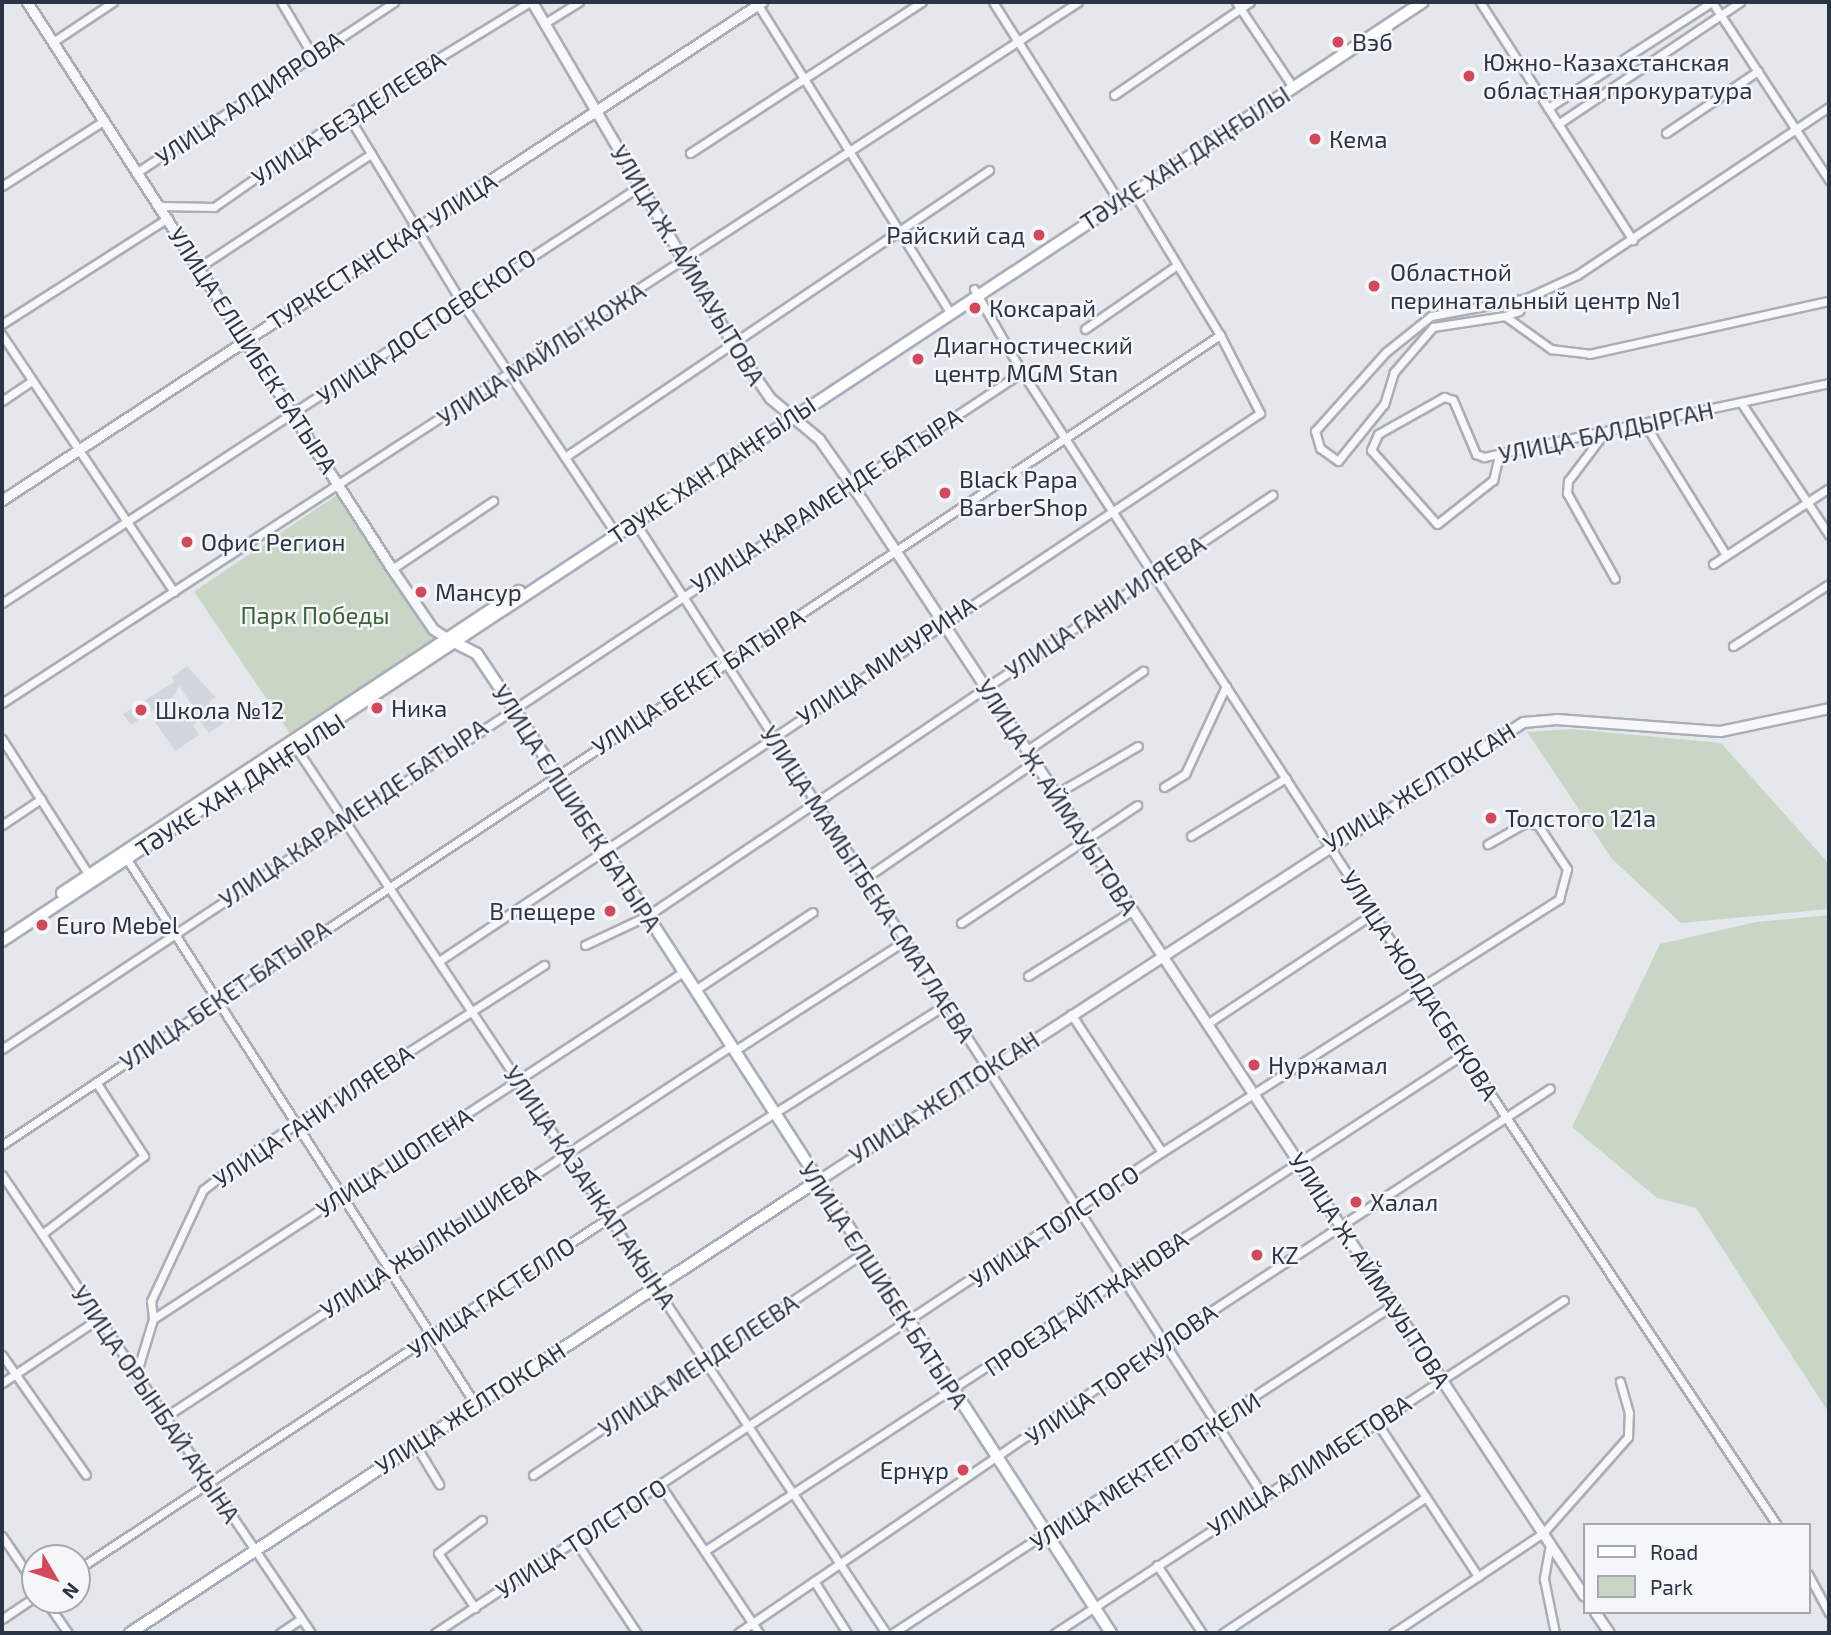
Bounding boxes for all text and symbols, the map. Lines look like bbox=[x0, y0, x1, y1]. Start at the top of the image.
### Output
street label: УЛИЦА АЛДИЯРОВА bbox=[150, 25, 348, 171]
place label: Вэб bbox=[1352, 28, 1393, 56]
marker: Вэб bbox=[1330, 34, 1346, 50]
street label: УЛИЦА БЕЗДЕЛЕЕВА bbox=[246, 45, 450, 191]
place label: Южно-Казахстанская областная прокуратура bbox=[1483, 48, 1753, 104]
marker: Южно-Казахстанская областная прокуратура bbox=[1461, 68, 1477, 84]
street label: ТӘУКЕ ХАН ДАҢҒЫЛЫ bbox=[1075, 80, 1295, 236]
place label: Кема bbox=[1329, 125, 1387, 153]
marker: Кема bbox=[1307, 131, 1323, 147]
street label: УЛИЦА Ж. АЙМАУЫТОВА bbox=[605, 140, 771, 390]
street label: ТУРКЕСТАНСКАЯ УЛИЦА bbox=[262, 166, 502, 336]
street label: УЛИЦА ЕЛШИБЕК БАТЫРА bbox=[162, 221, 344, 479]
place label: Райский сад bbox=[886, 221, 1025, 249]
marker: Райский сад bbox=[1031, 227, 1047, 243]
street label: УЛИЦА ДОСТОЕВСКОГО bbox=[311, 242, 541, 410]
place label: Областной перинатальный центр №1 bbox=[1390, 258, 1681, 314]
street label: УЛИЦА МАЙЛЫ КОЖА bbox=[432, 276, 650, 432]
marker: Областной перинатальный центр №1 bbox=[1364, 276, 1384, 296]
place label: Коксарай bbox=[989, 294, 1096, 322]
marker: Коксарай bbox=[967, 300, 983, 316]
place label: Диагностический центр MGM Stan bbox=[934, 331, 1133, 387]
marker: Диагностический центр MGM Stan bbox=[908, 349, 928, 369]
street label: ТӘУКЕ ХАН ДАҢҒЫЛЫ bbox=[603, 390, 821, 550]
street label: УЛИЦА БАЛДЫРГАН bbox=[1496, 395, 1716, 469]
street label: УЛИЦА КАРАМЕНДЕ БАТЫРА bbox=[685, 402, 967, 598]
place label: Black Papa BarberShop bbox=[959, 465, 1088, 521]
marker: Black Papa BarberShop bbox=[937, 485, 953, 501]
place label: Офис Регион bbox=[201, 528, 345, 556]
street label: УЛИЦА ГАНИ ИЛЯЕВА bbox=[1000, 529, 1210, 685]
marker: Офис Регион bbox=[179, 534, 195, 550]
place label: Мансур bbox=[435, 578, 522, 606]
marker: Мансур bbox=[413, 584, 429, 600]
street label: УЛИЦА МИЧУРИНА bbox=[791, 590, 981, 730]
park label: Парк Победы bbox=[240, 601, 390, 629]
street label: УЛИЦА БЕКЕТ БАТЫРА bbox=[586, 601, 810, 761]
street label: УЛИЦА Ж. АЙМАУЫТОВА bbox=[970, 674, 1144, 920]
street label: УЛИЦА ЕЛШИБЕК БАТЫРА bbox=[486, 679, 668, 937]
place label: Ника bbox=[391, 694, 447, 722]
place label: Школа №12 bbox=[155, 696, 284, 724]
marker: Ника bbox=[369, 700, 385, 716]
marker: Школа №12 bbox=[133, 702, 149, 718]
street label: ТӘУКЕ ХАН ДАҢҒЫЛЫ bbox=[130, 707, 350, 863]
street label: УЛИЦА КАРАМЕНДЕ БАТЫРА bbox=[213, 712, 493, 914]
street label: УЛИЦА ЖЕЛТОКСАН bbox=[1318, 716, 1520, 858]
street label: УЛИЦА МАМЫТБЕКА СМАТЛАЕВА bbox=[755, 720, 981, 1048]
place label: Толстого 121а bbox=[1505, 804, 1656, 832]
marker: Толстого 121а bbox=[1483, 810, 1499, 826]
street label: УЛИЦА ЖОЛДАСБЕКОВА bbox=[1335, 865, 1505, 1105]
place label: В пещере bbox=[489, 897, 596, 925]
marker: В пещере bbox=[602, 903, 618, 919]
place label: Euro Mebel bbox=[56, 911, 179, 939]
street label: УЛИЦА БЕКЕТ БАТЫРА bbox=[114, 914, 336, 1076]
marker: Euro Mebel bbox=[34, 917, 50, 933]
street label: УЛИЦА ЖЕЛТОКСАН bbox=[844, 1025, 1044, 1169]
street label: УЛИЦА ГАНИ ИЛЯЕВА bbox=[208, 1038, 418, 1194]
place label: Нуржамал bbox=[1268, 1051, 1388, 1079]
marker: Нуржамал bbox=[1246, 1057, 1262, 1073]
street label: УЛИЦА КАЗАНКАП АКЫНА bbox=[498, 1060, 682, 1314]
street label: УЛИЦА ШОПЕНА bbox=[311, 1101, 477, 1223]
street label: УЛИЦА Ж. АЙМАУЫТОВА bbox=[1283, 1147, 1457, 1393]
street label: УЛИЦА ЕЛШИБЕК БАТЫРА bbox=[793, 1156, 975, 1414]
street label: УЛИЦА ТОЛСТОГО bbox=[964, 1159, 1144, 1293]
street label: УЛИЦА ЖЫЛКЫШИЕВА bbox=[315, 1160, 545, 1324]
place label: Халал bbox=[1370, 1188, 1438, 1216]
marker: Халал bbox=[1348, 1194, 1364, 1210]
street label: ПРОЕЗД АЙТЖАНОВА bbox=[979, 1224, 1193, 1382]
street label: УЛИЦА ГАСТЕЛЛО bbox=[402, 1230, 580, 1364]
place label: KZ bbox=[1271, 1241, 1299, 1269]
marker: KZ bbox=[1249, 1247, 1265, 1263]
street label: УЛИЦА ОРЫНБАЙ АКЫНА bbox=[66, 1280, 246, 1528]
street label: УЛИЦА МЕНДЕЛЕЕВА bbox=[593, 1288, 803, 1442]
street label: УЛИЦА ТОРЕКУЛОВА bbox=[1020, 1297, 1222, 1451]
street label: УЛИЦА ЖЕЛТОКСАН bbox=[370, 1336, 570, 1480]
street label: УЛИЦА МЕКТЕП ОТКЕЛИ bbox=[1024, 1386, 1266, 1556]
street label: УЛИЦА АЛИМБЕТОВА bbox=[1202, 1388, 1416, 1542]
place label: Ернұр bbox=[880, 1456, 949, 1484]
marker: Ернұр bbox=[955, 1462, 971, 1478]
street label: УЛИЦА ТОЛСТОГО bbox=[490, 1472, 672, 1604]
legend bbox=[1582, 1523, 1810, 1614]
text: Road bbox=[1650, 1539, 1698, 1564]
north arrow bbox=[21, 1544, 91, 1614]
text: Park bbox=[1650, 1574, 1693, 1599]
text: N bbox=[58, 1579, 84, 1604]

